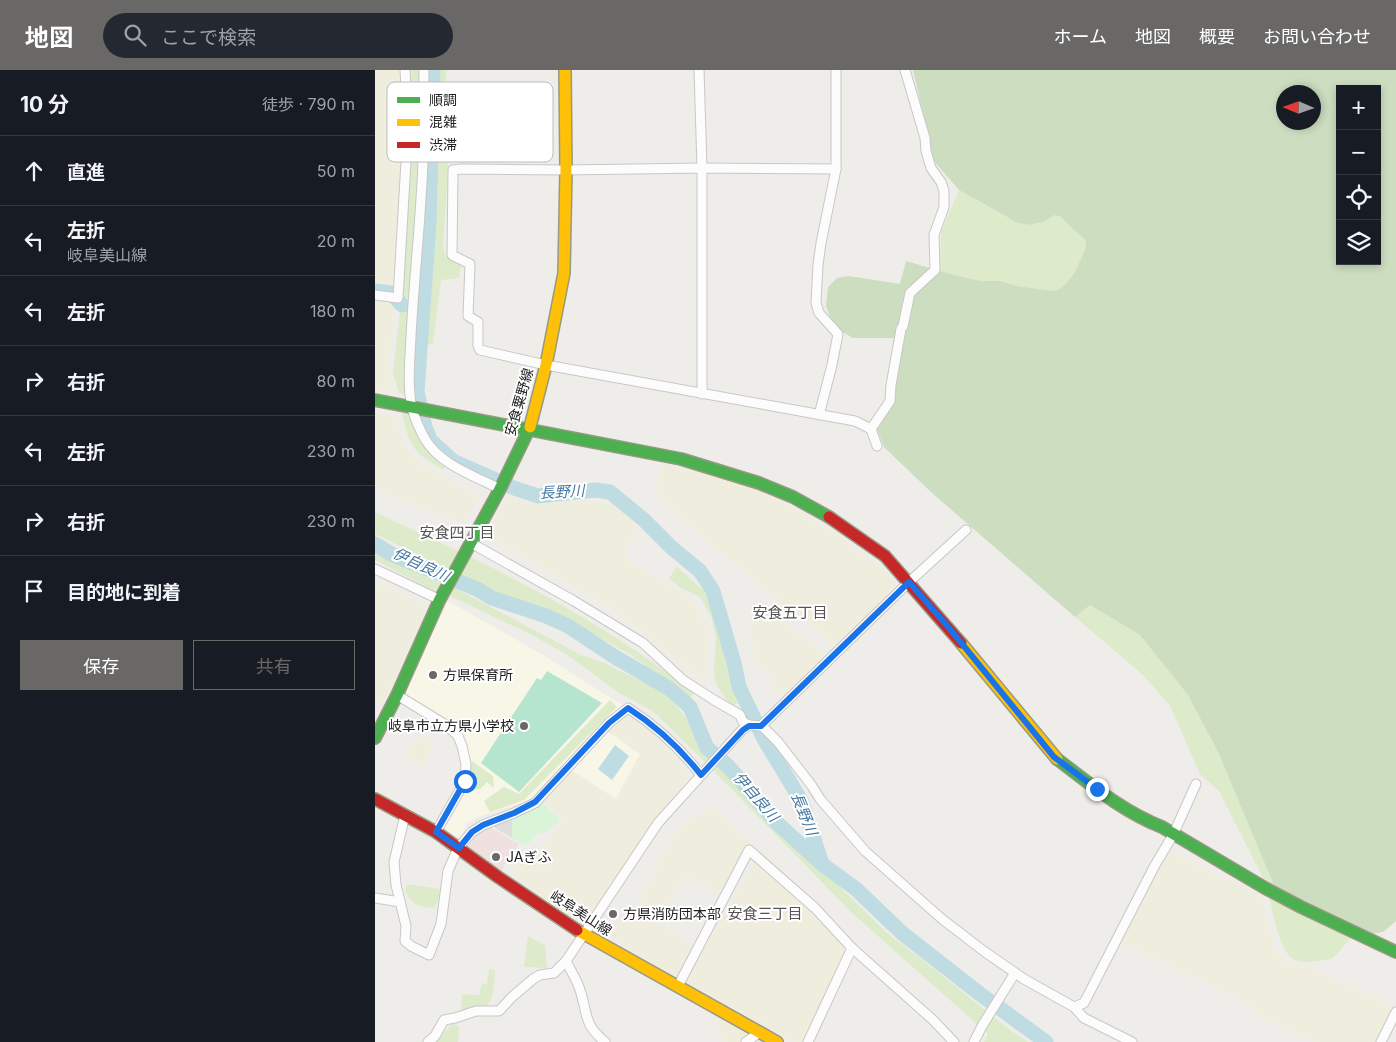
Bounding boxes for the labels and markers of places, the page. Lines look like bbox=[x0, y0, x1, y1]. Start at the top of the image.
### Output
place label: 方県保育所 bbox=[443, 666, 513, 683]
marker: 方県保育所 bbox=[427, 669, 439, 681]
place label: 岐阜市立方県小学校 bbox=[388, 717, 514, 734]
marker: 岐阜市立方県小学校 bbox=[518, 720, 530, 732]
place label: JAぎふ bbox=[506, 848, 551, 865]
marker: JAぎふ bbox=[490, 851, 502, 863]
place label: 方県消防団本部 bbox=[623, 905, 721, 922]
marker: 方県消防団本部 bbox=[607, 908, 619, 920]

